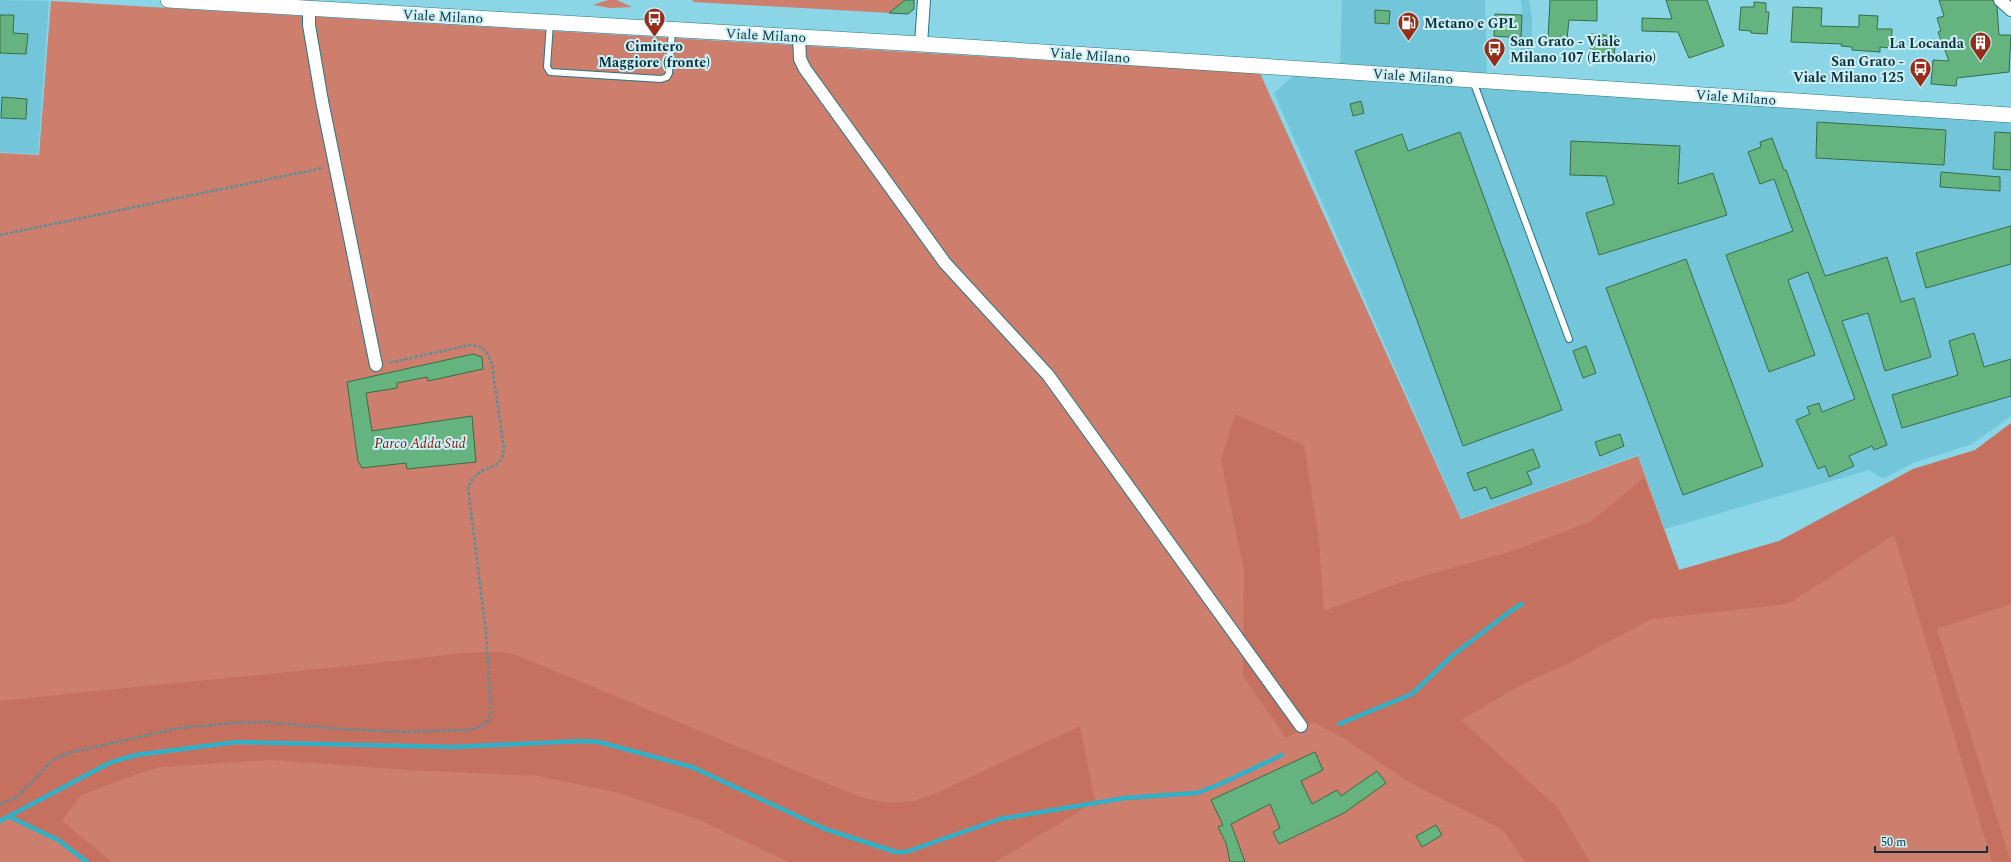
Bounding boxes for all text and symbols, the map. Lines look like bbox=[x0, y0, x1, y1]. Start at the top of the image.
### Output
street label: Viale Milano bbox=[402, 4, 484, 29]
bus stop icon: Cimitero Maggiore (fronte) bbox=[641, 5, 667, 38]
fuel station icon: Metano e GPL bbox=[1396, 10, 1422, 43]
place label: Metano e GPL bbox=[1424, 13, 1517, 34]
street label: Viale Milano bbox=[725, 23, 807, 48]
building icon: La Locanda bbox=[1967, 30, 1993, 63]
place label: San Grato - Viale Milano 107 (Erbolario) bbox=[1510, 31, 1656, 68]
place label: La Locanda bbox=[1889, 33, 1965, 54]
place label: Cimitero Maggiore (fronte) bbox=[598, 36, 710, 73]
bus stop icon: San Grato - Viale Milano 107 (Erbolario) bbox=[1481, 36, 1507, 69]
street label: Viale Milano bbox=[1049, 42, 1131, 69]
place label: San Grato - Viale Milano 125 bbox=[1793, 51, 1904, 88]
bus stop icon: San Grato - Viale Milano 125 bbox=[1907, 56, 1933, 89]
street label: Viale Milano bbox=[1372, 63, 1454, 90]
street label: Viale Milano bbox=[1695, 84, 1777, 111]
park label: Parco Adda Sud bbox=[374, 433, 466, 454]
scale bar bbox=[1875, 828, 1987, 854]
text: 50 m bbox=[1881, 833, 1906, 852]

